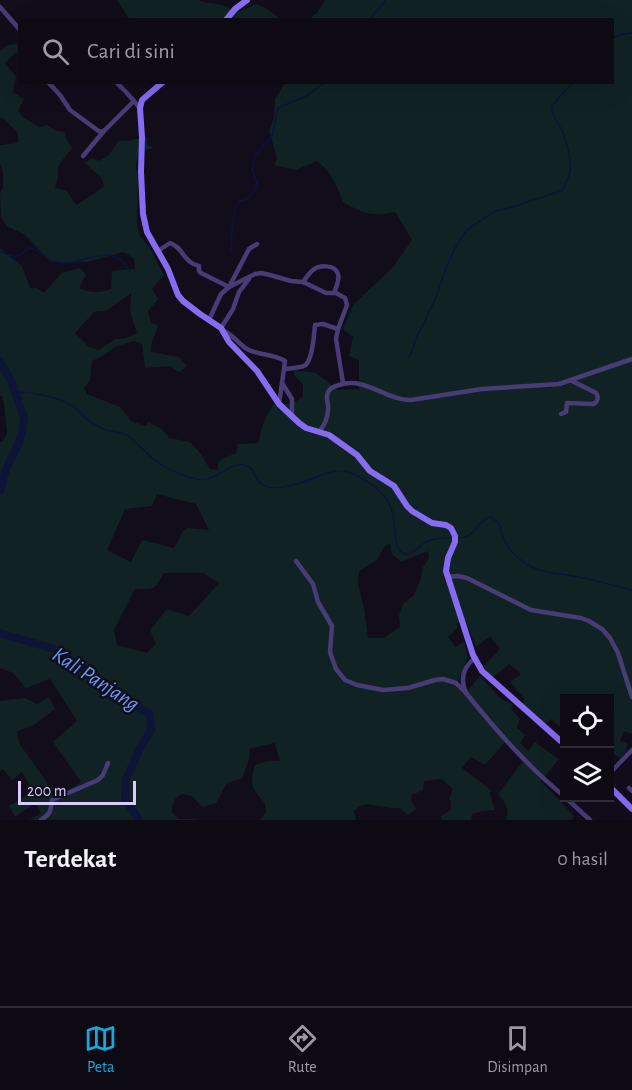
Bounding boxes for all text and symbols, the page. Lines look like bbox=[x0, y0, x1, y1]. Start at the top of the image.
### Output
search box bbox=[18, 18, 614, 84]
icon: search bbox=[39, 35, 72, 68]
text: Cari di sini bbox=[87, 40, 175, 62]
water label: Kali Panjang bbox=[49, 643, 143, 715]
map controls bbox=[560, 694, 614, 802]
button: locate bbox=[560, 694, 614, 748]
button: layers bbox=[560, 748, 614, 802]
scale bar bbox=[18, 778, 136, 806]
text: 200 m bbox=[27, 783, 67, 799]
text: Terdekat bbox=[24, 846, 116, 872]
text: 0 hasil bbox=[557, 849, 608, 869]
tab: Peta bbox=[84, 1022, 117, 1077]
tab: Rute bbox=[286, 1022, 319, 1077]
tab: Disimpan bbox=[487, 1022, 548, 1077]

